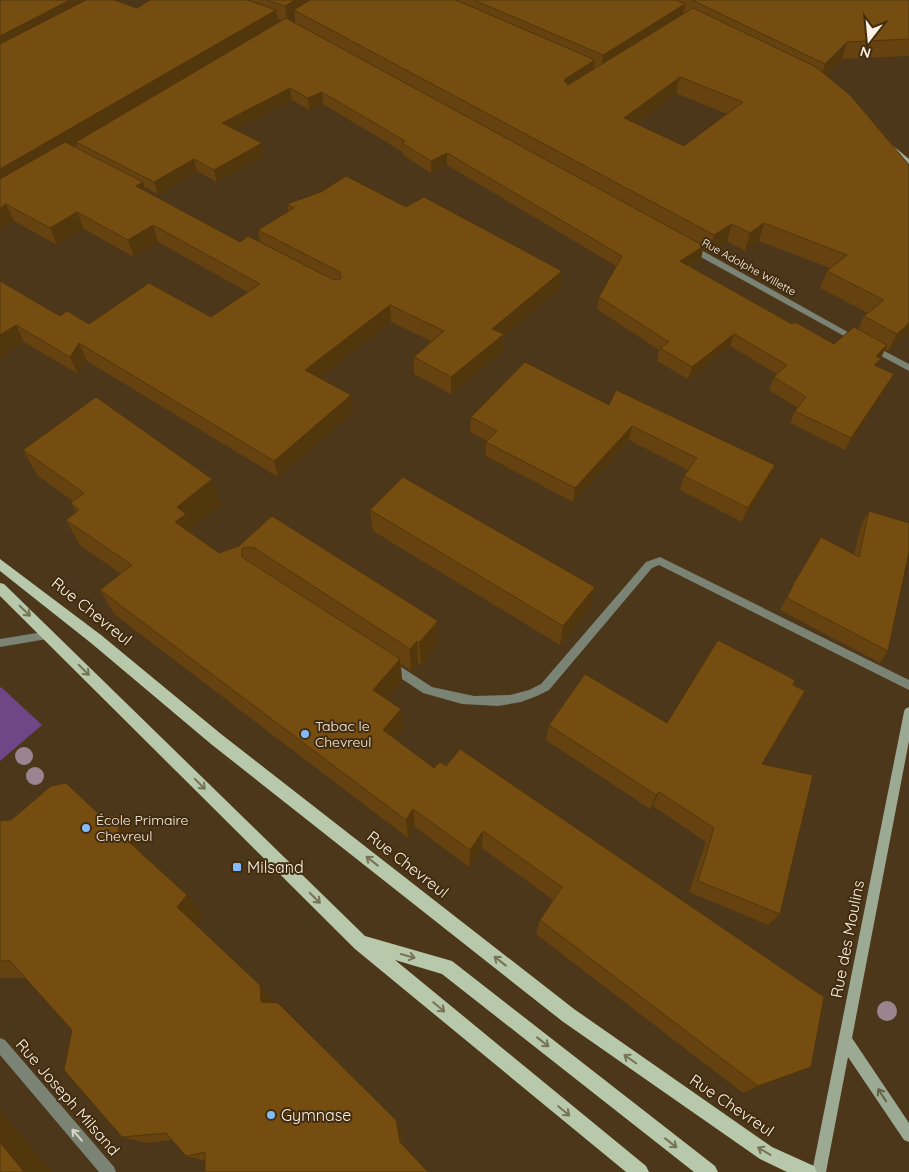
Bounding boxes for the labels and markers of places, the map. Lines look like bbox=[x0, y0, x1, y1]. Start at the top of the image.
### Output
place label: Tabac le Chevreul bbox=[315, 717, 372, 751]
marker: Tabac le Chevreul bbox=[299, 728, 311, 740]
place label: École Primaire Chevreul bbox=[96, 811, 189, 845]
marker: École Primaire Chevreul bbox=[80, 822, 92, 834]
place label: Milsand bbox=[247, 857, 304, 877]
marker: Milsand bbox=[231, 861, 243, 873]
place label: Gymnase bbox=[281, 1105, 351, 1125]
marker: Gymnase bbox=[265, 1109, 277, 1121]

